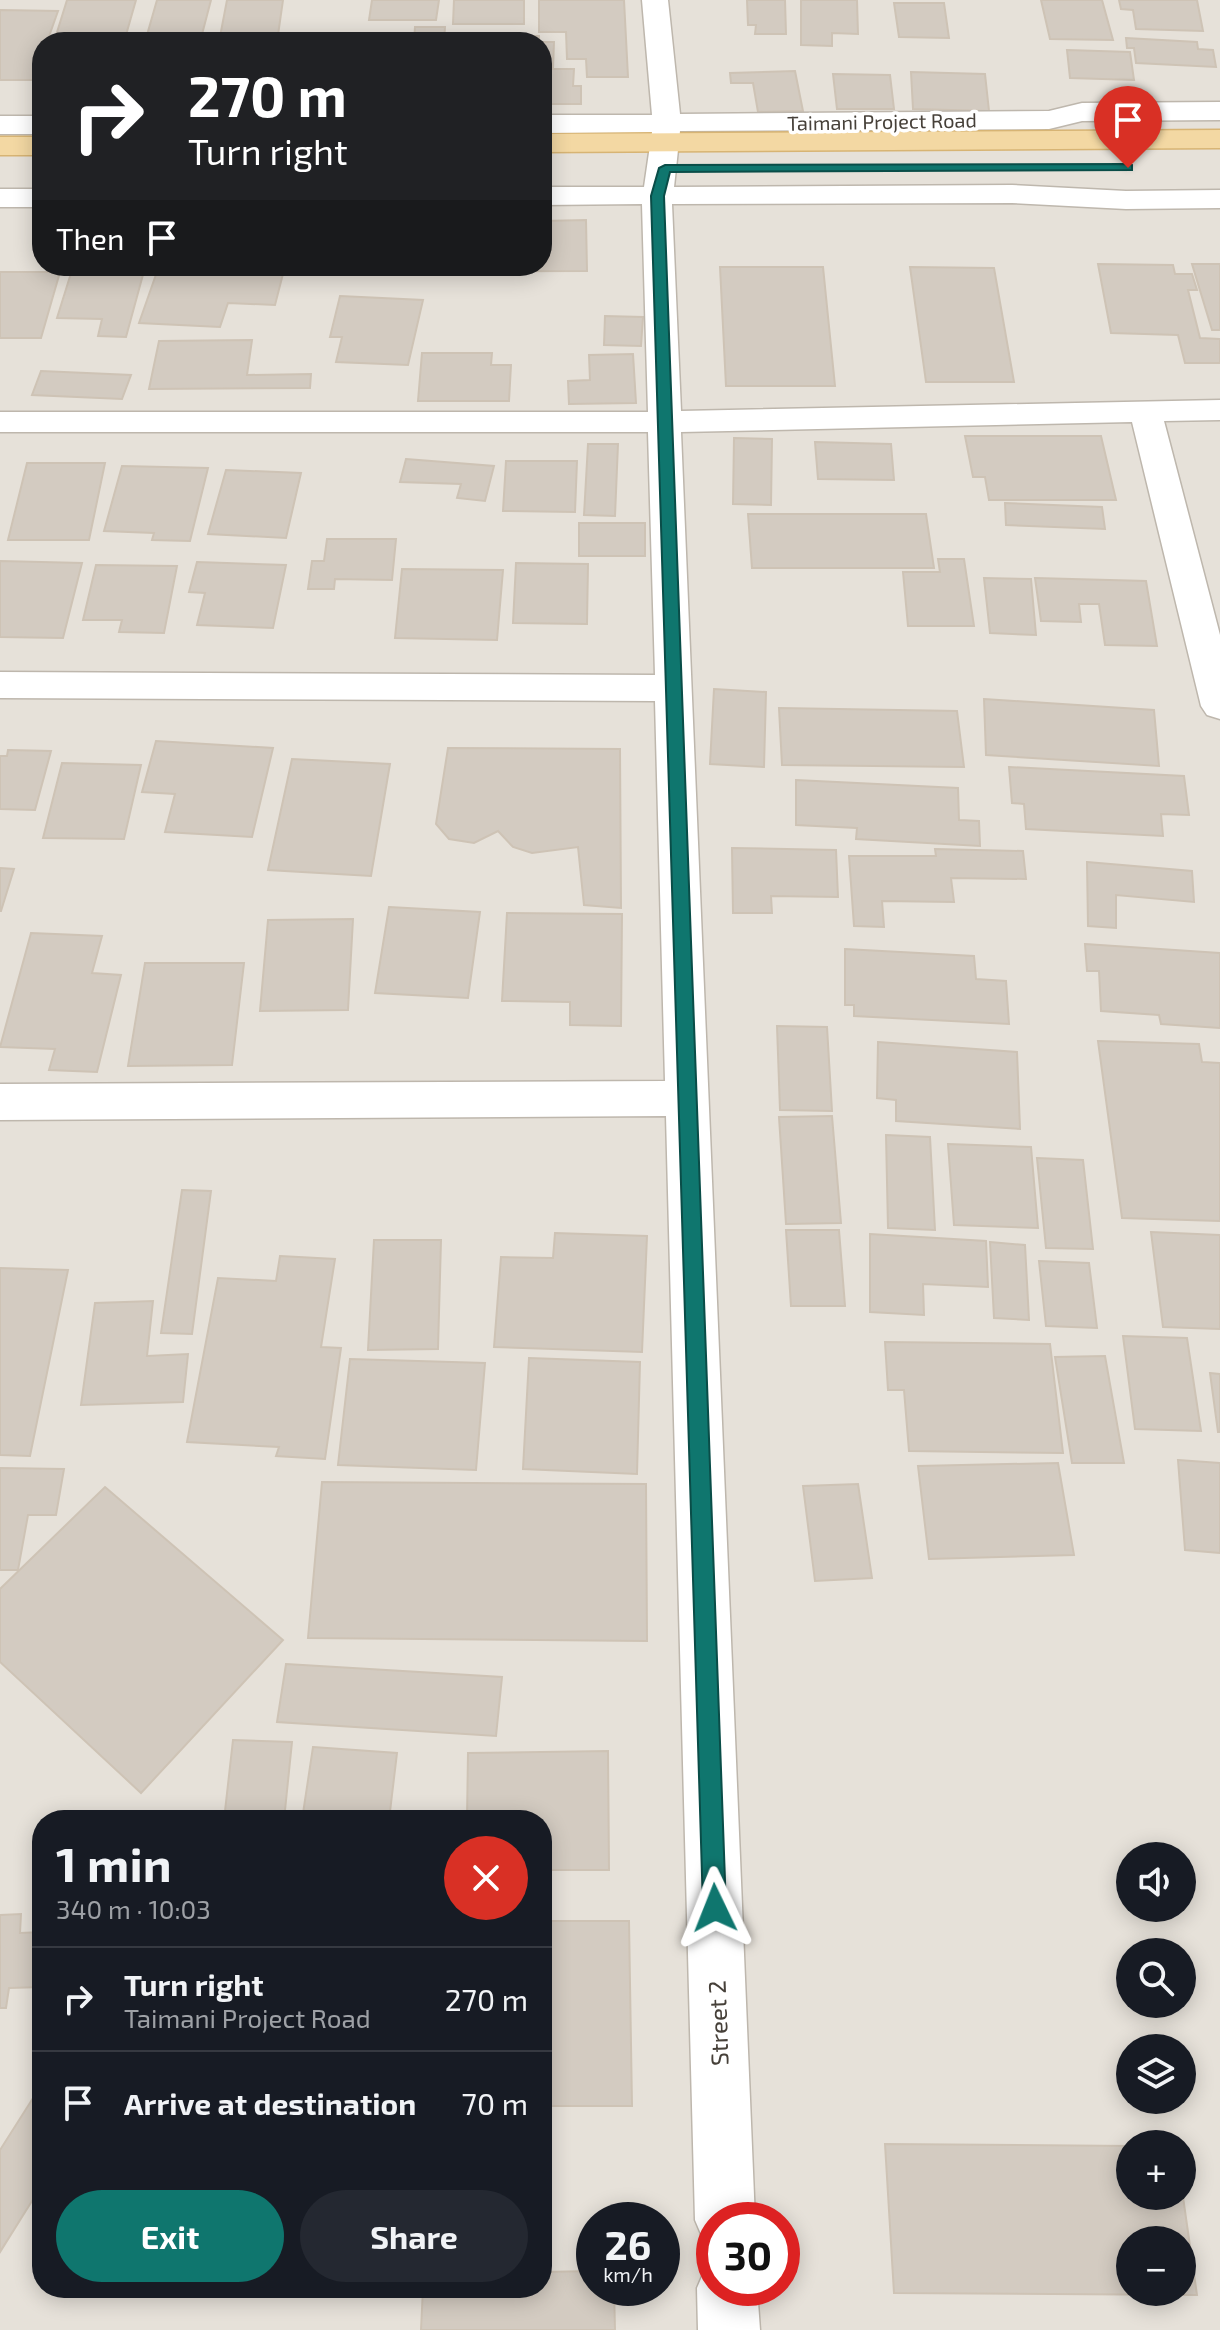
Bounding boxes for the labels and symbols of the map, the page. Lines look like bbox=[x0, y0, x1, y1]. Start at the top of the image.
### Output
pin bbox=[1094, 86, 1162, 168]
street label: Taimani Project Road bbox=[787, 107, 977, 135]
position arrow bbox=[673, 1866, 757, 1950]
street label: Street 2 bbox=[702, 1980, 733, 2066]
speed limit sign: 30 bbox=[696, 2202, 800, 2306]

